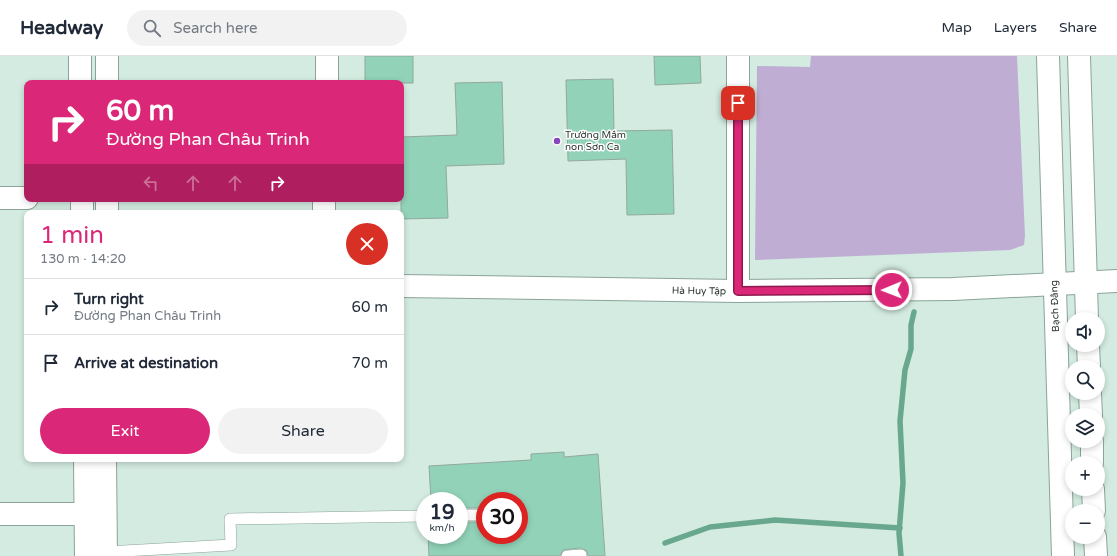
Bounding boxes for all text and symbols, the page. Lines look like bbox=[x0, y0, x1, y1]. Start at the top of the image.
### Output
search box bbox=[127, 10, 407, 46]
text: Headway bbox=[20, 17, 103, 39]
icon: search bbox=[141, 17, 163, 39]
text: Search here bbox=[173, 19, 258, 37]
text: Map bbox=[942, 19, 972, 36]
text: Layers bbox=[994, 19, 1037, 36]
text: Share bbox=[1059, 19, 1097, 36]
pin bbox=[721, 86, 755, 120]
icon: arrive bbox=[727, 92, 749, 114]
text: 60 m bbox=[106, 94, 174, 128]
icon: right bbox=[40, 96, 92, 148]
text: Đường Phan Châu Trinh bbox=[106, 128, 310, 150]
place label: Trường Mầm non Sơn Ca bbox=[565, 129, 626, 153]
marker: Trường Mầm non Sơn Ca bbox=[552, 136, 562, 146]
icon: left bbox=[140, 172, 162, 194]
icon: ahead bbox=[182, 172, 204, 194]
icon: ahead bbox=[224, 172, 246, 194]
icon: right bbox=[266, 172, 288, 194]
text: 1 min bbox=[40, 221, 104, 250]
button: close bbox=[346, 223, 388, 265]
text: 130 m · 14:20 bbox=[40, 251, 126, 267]
position arrow bbox=[871, 269, 913, 311]
street label: Bạch Đằng bbox=[1048, 280, 1062, 332]
street label: Hà Huy Tập bbox=[672, 285, 726, 297]
text: Turn right bbox=[74, 290, 144, 308]
icon: right bbox=[40, 296, 62, 318]
text: 60 m bbox=[351, 298, 388, 316]
text: Đường Phan Châu Trinh bbox=[74, 308, 221, 324]
map controls bbox=[1065, 312, 1105, 544]
button: sound bbox=[1065, 312, 1105, 352]
icon: arrive bbox=[40, 352, 62, 374]
text: Arrive at destination bbox=[74, 354, 218, 372]
text: 70 m bbox=[351, 354, 388, 372]
button: search bbox=[1065, 360, 1105, 400]
button: Exit bbox=[40, 408, 210, 454]
button: Share bbox=[218, 408, 388, 454]
button: layers bbox=[1065, 408, 1105, 448]
button: + bbox=[1065, 456, 1105, 496]
speed limit sign: 30 bbox=[476, 492, 528, 544]
text: 19 bbox=[429, 501, 455, 525]
button: − bbox=[1065, 504, 1105, 544]
text: km/h bbox=[429, 522, 455, 534]

